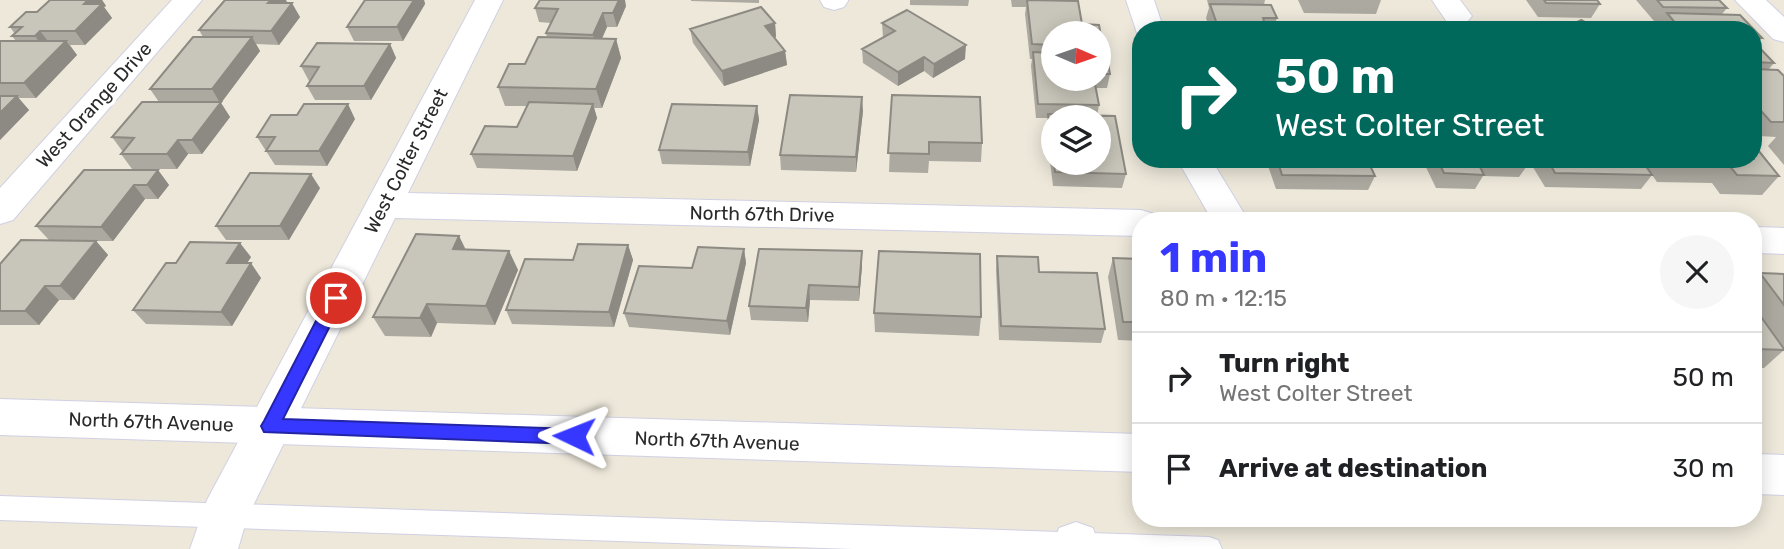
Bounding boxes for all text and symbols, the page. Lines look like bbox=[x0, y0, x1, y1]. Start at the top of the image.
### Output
north arrow bbox=[1041, 21, 1111, 91]
map controls bbox=[1041, 21, 1111, 175]
street label: West Orange Drive bbox=[31, 37, 157, 173]
text: 50 m bbox=[1275, 47, 1395, 105]
icon: right bbox=[1160, 49, 1251, 140]
street label: West Colter Street bbox=[359, 84, 453, 237]
button: layers bbox=[1041, 105, 1111, 175]
text: West Colter Street bbox=[1275, 106, 1544, 144]
street label: North 67th Drive bbox=[689, 201, 835, 227]
text: 1 min bbox=[1160, 233, 1267, 283]
button: close bbox=[1660, 235, 1734, 309]
pin bbox=[306, 268, 366, 328]
icon: arrive bbox=[317, 279, 355, 317]
text: 80 m · 12:15 bbox=[1160, 284, 1287, 312]
text: Turn right bbox=[1219, 348, 1349, 379]
icon: right bbox=[1160, 359, 1198, 397]
text: 50 m bbox=[1673, 362, 1734, 393]
text: West Colter Street bbox=[1219, 379, 1413, 407]
position arrow bbox=[537, 399, 611, 473]
street label: North 67th Avenue bbox=[68, 408, 234, 436]
street label: North 67th Avenue bbox=[634, 427, 800, 455]
icon: arrive bbox=[1160, 450, 1198, 488]
text: Arrive at destination bbox=[1219, 453, 1487, 484]
text: 30 m bbox=[1672, 453, 1734, 484]

